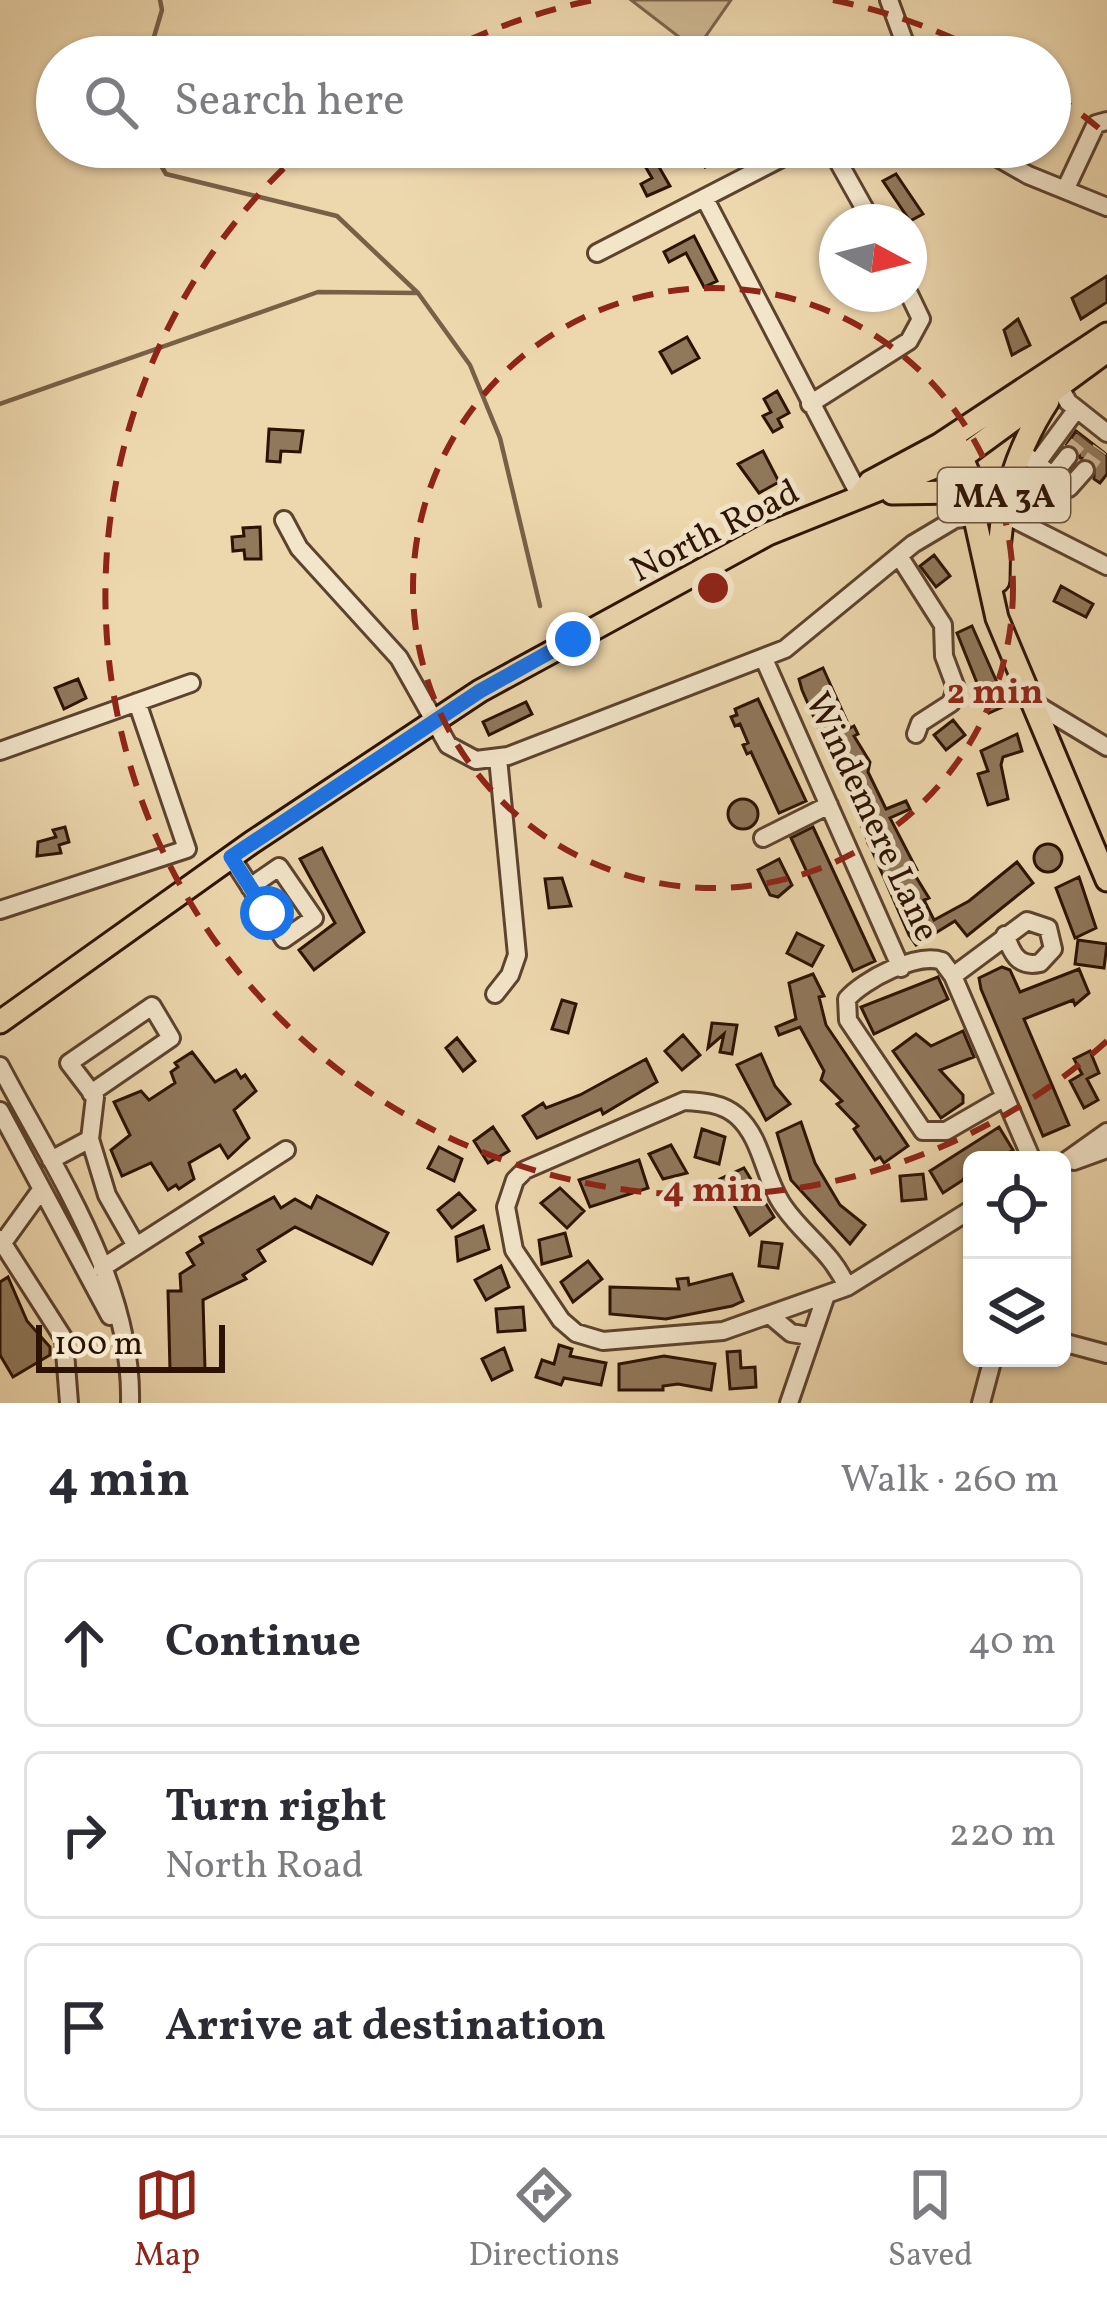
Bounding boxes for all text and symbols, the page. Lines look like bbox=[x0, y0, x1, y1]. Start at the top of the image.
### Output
search box bbox=[36, 36, 1071, 168]
icon: search bbox=[78, 69, 144, 135]
text: Search here bbox=[174, 71, 405, 134]
north arrow bbox=[819, 204, 927, 312]
road number: MA 3A bbox=[938, 468, 1070, 522]
street label: North Road bbox=[623, 469, 809, 596]
centre of rings bbox=[692, 567, 734, 609]
route end bbox=[546, 612, 600, 666]
text: 2 min bbox=[946, 669, 1044, 719]
street label: Windemere Lane bbox=[791, 685, 950, 950]
route start bbox=[240, 886, 294, 940]
map controls bbox=[963, 1151, 1071, 1367]
button: locate bbox=[963, 1151, 1071, 1259]
text: 4 min bbox=[663, 1167, 763, 1217]
button: layers bbox=[963, 1259, 1071, 1367]
scale bar bbox=[36, 1319, 225, 1372]
text: 100 m bbox=[54, 1323, 143, 1369]
text: 4 min bbox=[48, 1446, 190, 1517]
text: Walk · 260 m bbox=[841, 1454, 1059, 1508]
icon: ahead bbox=[51, 1610, 117, 1676]
text: Continue bbox=[165, 1612, 361, 1675]
text: 40 m bbox=[968, 1616, 1056, 1670]
text: Turn right bbox=[165, 1777, 386, 1840]
icon: right bbox=[51, 1802, 117, 1868]
text: 220 m bbox=[949, 1808, 1056, 1862]
text: North Road bbox=[165, 1840, 364, 1894]
icon: arrive bbox=[51, 1994, 117, 2060]
text: Arrive at destination bbox=[165, 1996, 606, 2059]
tab: Map bbox=[134, 2162, 200, 2280]
tab: Directions bbox=[468, 2162, 620, 2280]
tab: Saved bbox=[888, 2162, 973, 2280]

